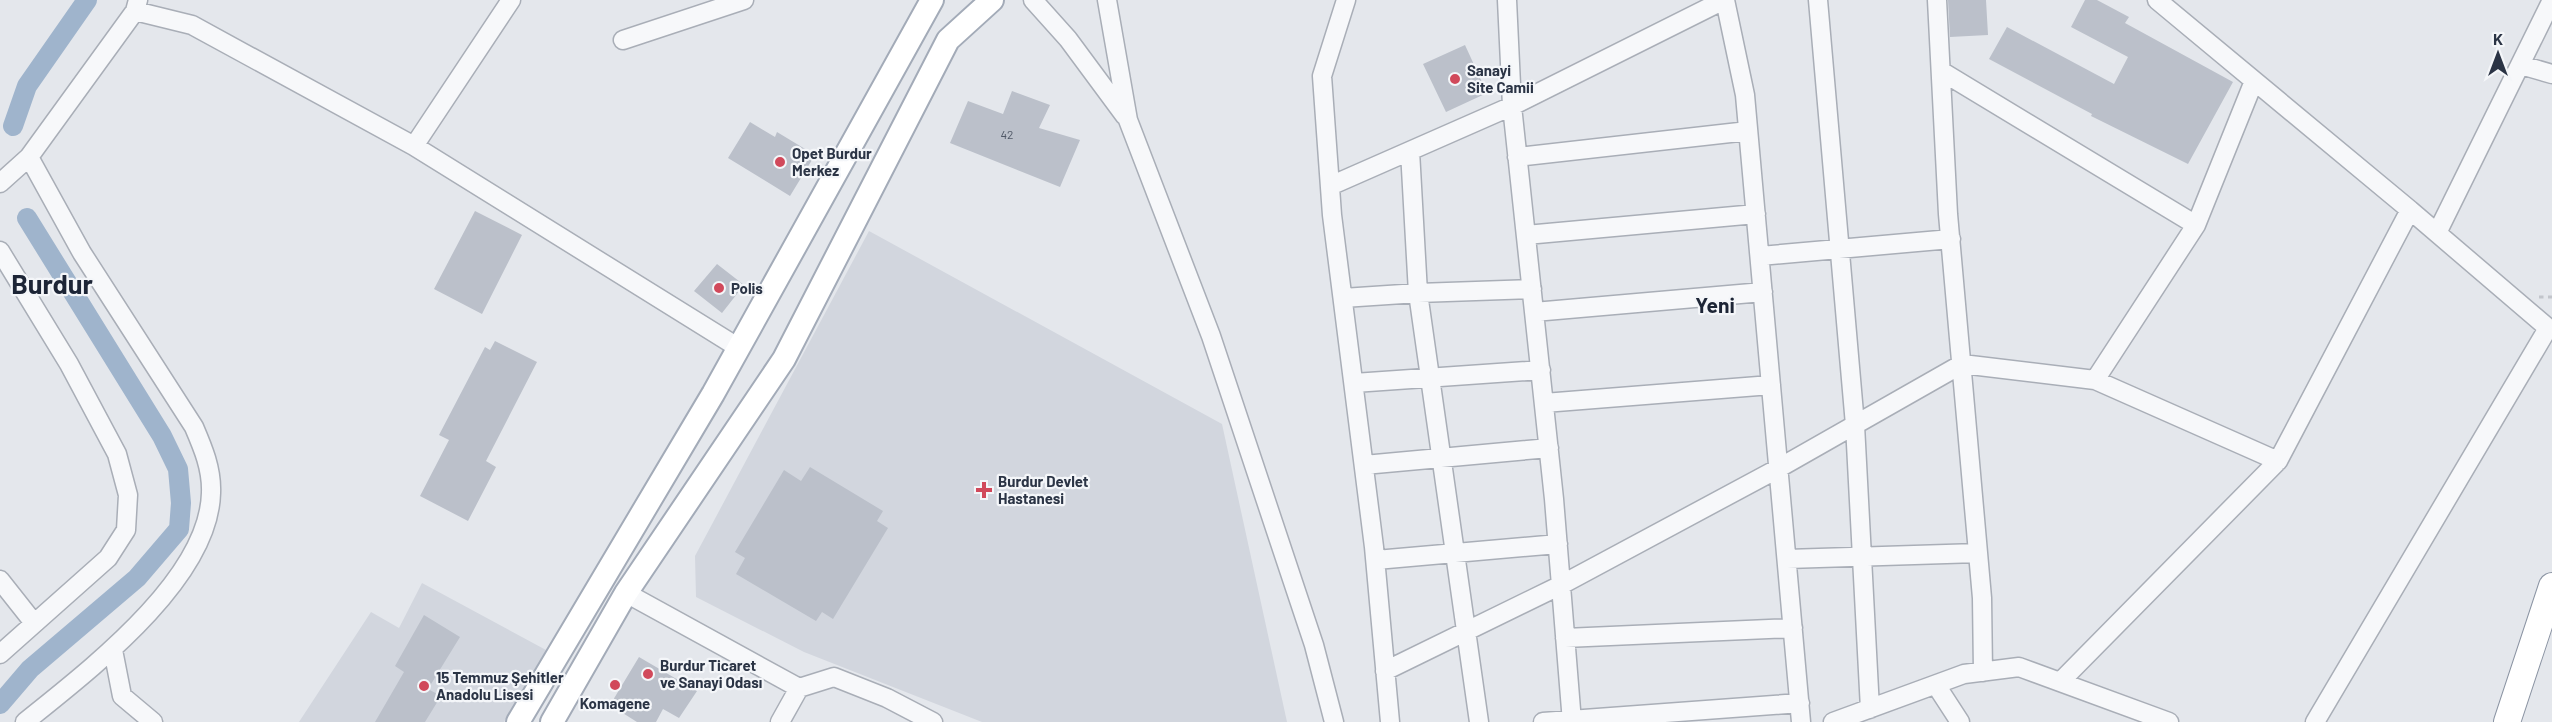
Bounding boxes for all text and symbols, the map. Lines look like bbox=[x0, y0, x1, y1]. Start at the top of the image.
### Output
north arrow bbox=[2468, 24, 2528, 84]
text: K bbox=[2493, 29, 2503, 48]
place label: Sanayi Site Camii bbox=[1467, 61, 1534, 96]
marker: Sanayi Site Camii bbox=[1448, 72, 1462, 86]
house number: 42 bbox=[1000, 127, 1014, 141]
place label: Opet Burdur Merkez bbox=[792, 144, 872, 179]
marker: Opet Burdur Merkez bbox=[773, 155, 787, 169]
district label: Burdur bbox=[11, 267, 93, 299]
place label: Polis bbox=[731, 279, 763, 297]
marker: Polis bbox=[712, 281, 726, 295]
district label: Yeni bbox=[1695, 292, 1735, 317]
place label: Burdur Devlet Hastanesi bbox=[998, 472, 1089, 507]
marker: Burdur Devlet Hastanesi bbox=[975, 481, 993, 499]
place label: Burdur Ticaret ve Sanayi Odası bbox=[660, 656, 762, 691]
marker: Burdur Ticaret ve Sanayi Odası bbox=[641, 667, 655, 681]
place label: 15 Temmuz Şehitler Anadolu Lisesi bbox=[436, 668, 564, 703]
marker: Komagene bbox=[608, 678, 622, 692]
marker: 15 Temmuz Şehitler Anadolu Lisesi bbox=[417, 679, 431, 693]
place label: Komagene bbox=[580, 694, 650, 712]

